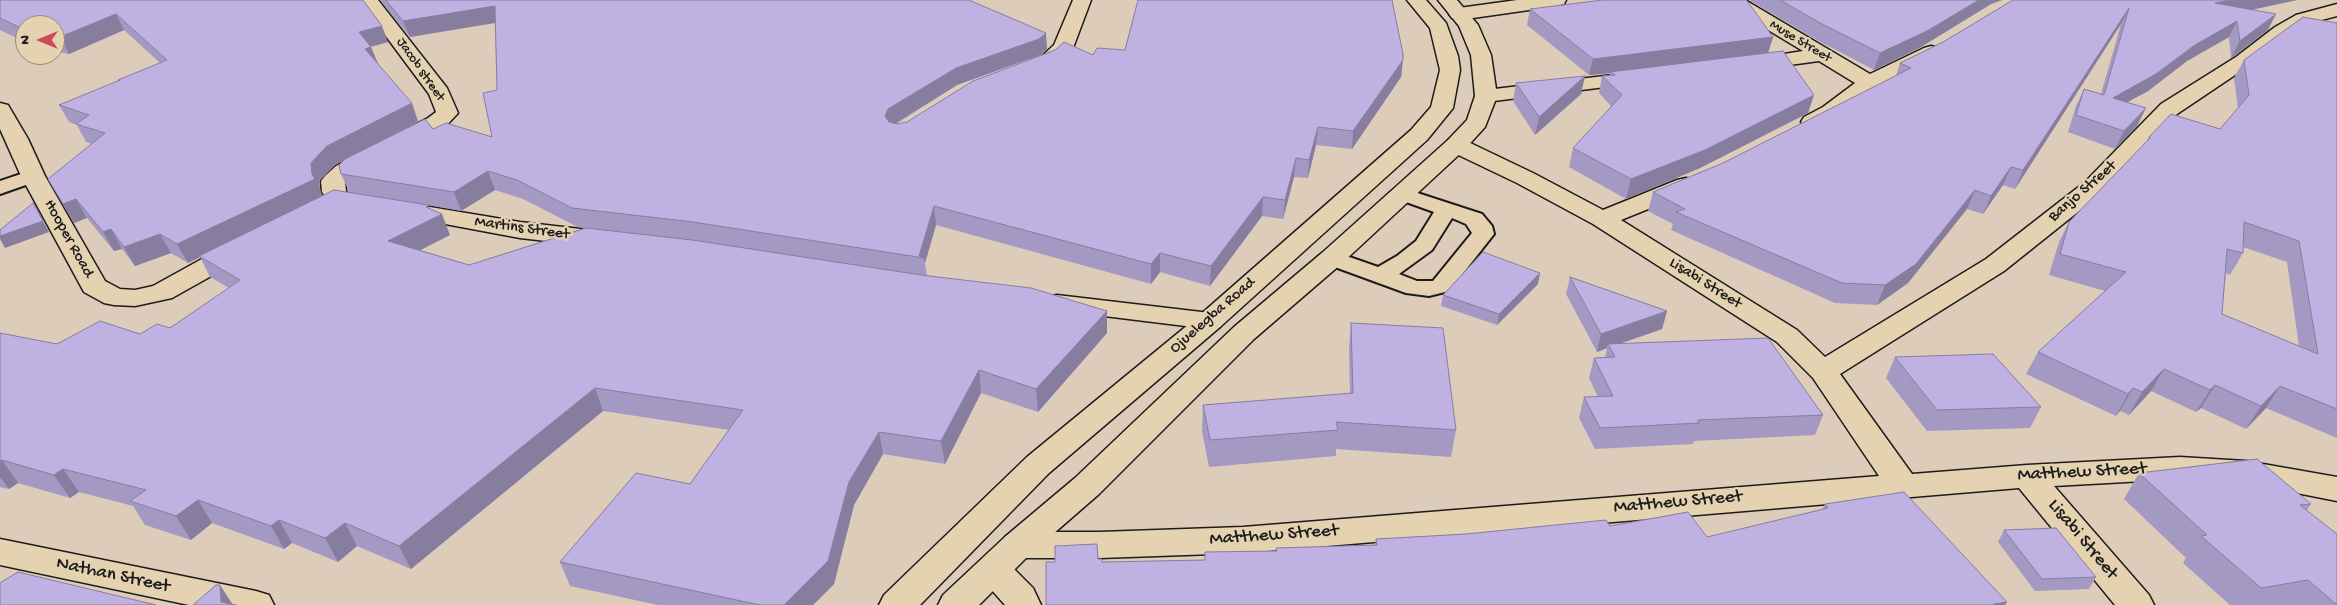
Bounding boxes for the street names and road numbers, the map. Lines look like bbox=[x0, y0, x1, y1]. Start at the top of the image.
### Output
street label: Muse Street bbox=[1766, 17, 1834, 67]
street label: Jacob street bbox=[392, 35, 448, 105]
street label: Banjo Street bbox=[2045, 157, 2121, 227]
street label: Hooper Road bbox=[39, 197, 97, 281]
street label: Martins Street bbox=[473, 213, 571, 245]
street label: Lisabi Street bbox=[1665, 254, 1745, 314]
street label: Ojuelegba Road bbox=[1166, 274, 1260, 358]
street label: Matthew Street bbox=[2017, 458, 2147, 488]
street label: Matthew Street bbox=[1613, 486, 1743, 520]
street label: Lisabi Street bbox=[2042, 495, 2122, 585]
street label: Matthew Street bbox=[1209, 520, 1339, 552]
street label: Nathan Street bbox=[54, 553, 172, 599]

